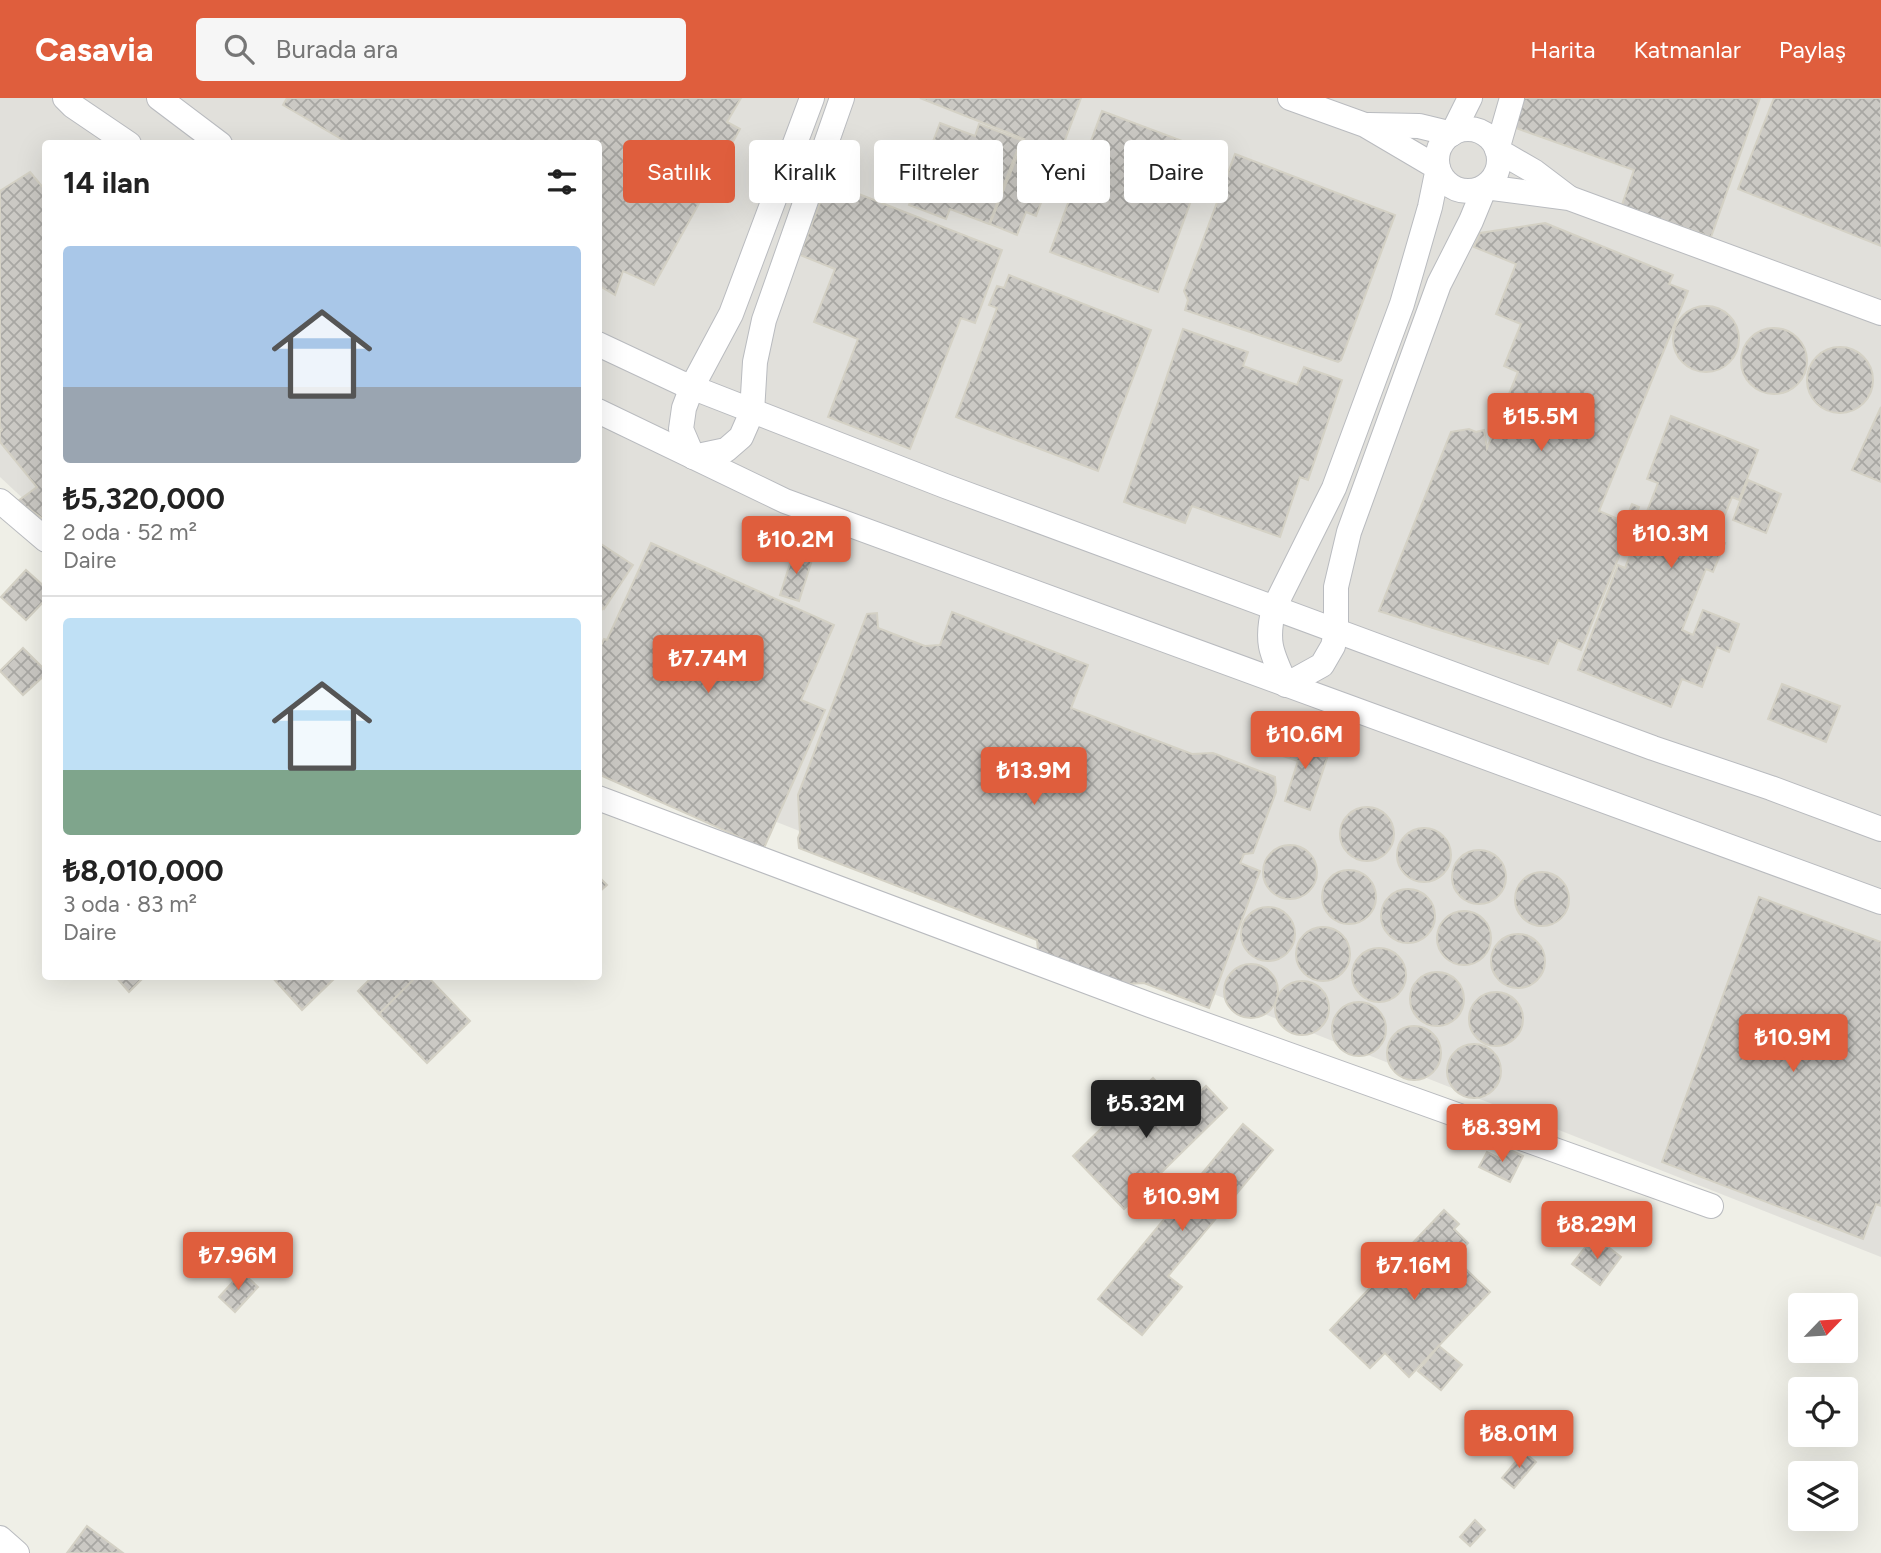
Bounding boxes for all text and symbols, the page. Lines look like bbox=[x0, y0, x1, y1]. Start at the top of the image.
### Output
search box bbox=[196, 18, 686, 81]
text: Casavia bbox=[35, 30, 154, 69]
icon: search bbox=[220, 30, 258, 68]
text: Burada ara bbox=[276, 33, 398, 65]
text: Harita bbox=[1530, 35, 1595, 64]
text: Katmanlar bbox=[1633, 35, 1741, 64]
text: Paylaş bbox=[1779, 35, 1846, 64]
chip: Satılık bbox=[623, 140, 735, 203]
chip: Kiralık bbox=[749, 140, 860, 203]
chip: Filtreler bbox=[874, 140, 1003, 203]
chip: Yeni bbox=[1017, 140, 1110, 203]
chip: Daire bbox=[1124, 140, 1228, 203]
icon: filters bbox=[543, 163, 581, 201]
text: 14 ilan bbox=[63, 164, 150, 201]
icon: home bbox=[259, 291, 385, 417]
pin: ₺15.5M bbox=[1484, 394, 1598, 453]
text: ₺15.5M bbox=[1503, 402, 1579, 430]
text: ₺5,320,000 bbox=[63, 480, 225, 517]
pin: ₺10.3M bbox=[1614, 510, 1728, 570]
pin: ₺10.2M bbox=[739, 517, 853, 576]
text: 2 oda · 52 m² bbox=[63, 518, 197, 546]
text: ₺10.3M bbox=[1633, 519, 1709, 547]
text: ₺10.2M bbox=[758, 525, 834, 553]
text: Daire bbox=[63, 546, 116, 574]
pin: ₺7.74M bbox=[651, 636, 765, 695]
text: ₺7.74M bbox=[669, 644, 747, 672]
icon: home bbox=[259, 663, 385, 789]
pin: ₺10.6M bbox=[1248, 712, 1362, 771]
text: ₺10.6M bbox=[1267, 720, 1343, 748]
pin: ₺13.9M bbox=[977, 748, 1091, 807]
text: ₺13.9M bbox=[997, 756, 1071, 784]
text: ₺8,010,000 bbox=[63, 852, 224, 889]
text: 3 oda · 83 m² bbox=[63, 890, 197, 918]
text: Daire bbox=[63, 918, 116, 946]
pin: ₺10.9M bbox=[1736, 1014, 1850, 1074]
text: ₺10.9M bbox=[1755, 1023, 1831, 1051]
pin: ₺5.32M bbox=[1089, 1080, 1203, 1140]
text: ₺5.32M bbox=[1107, 1089, 1185, 1117]
pin: ₺8.39M bbox=[1445, 1104, 1559, 1164]
text: ₺8.39M bbox=[1463, 1113, 1541, 1141]
pin: ₺10.9M bbox=[1125, 1174, 1239, 1233]
text: ₺10.9M bbox=[1144, 1182, 1220, 1210]
pin: ₺8.29M bbox=[1540, 1202, 1654, 1261]
text: ₺8.29M bbox=[1557, 1210, 1637, 1238]
pin: ₺7.96M bbox=[181, 1232, 295, 1292]
text: ₺7.96M bbox=[199, 1241, 277, 1269]
pin: ₺7.16M bbox=[1357, 1242, 1471, 1302]
text: ₺7.16M bbox=[1377, 1251, 1451, 1279]
north arrow bbox=[1788, 1293, 1858, 1363]
map controls bbox=[1788, 1293, 1858, 1531]
button: locate bbox=[1788, 1377, 1858, 1447]
pin: ₺8.01M bbox=[1462, 1410, 1576, 1470]
text: ₺8.01M bbox=[1480, 1419, 1558, 1447]
button: layers bbox=[1788, 1461, 1858, 1531]

